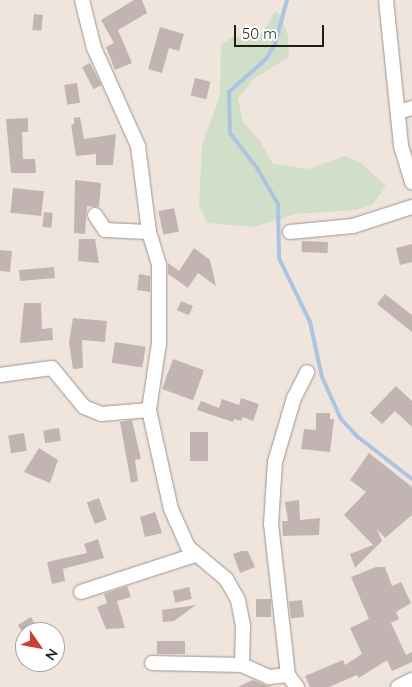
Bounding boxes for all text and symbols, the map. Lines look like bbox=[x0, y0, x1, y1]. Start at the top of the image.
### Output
scale bar bbox=[237, 15, 327, 47]
text: 50 m bbox=[242, 24, 277, 43]
north arrow bbox=[15, 622, 65, 672]
text: N bbox=[41, 645, 62, 664]

